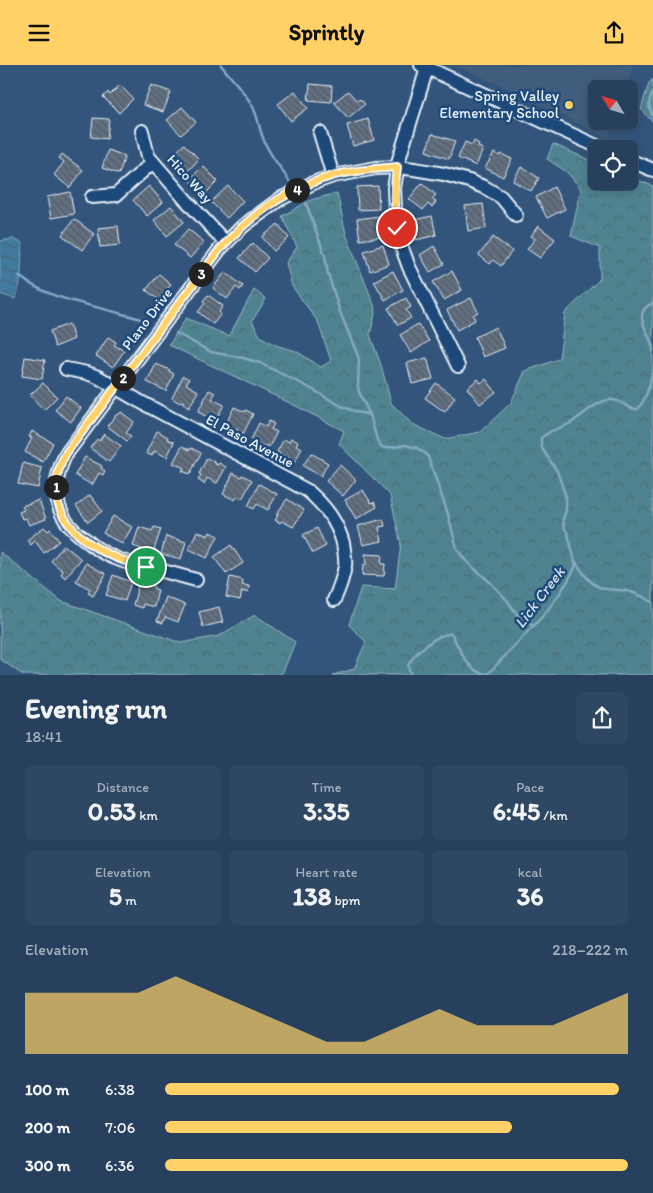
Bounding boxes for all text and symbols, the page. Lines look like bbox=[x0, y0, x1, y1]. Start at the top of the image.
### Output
icon: menu bbox=[25, 19, 53, 47]
text: Sprintly bbox=[289, 19, 364, 46]
icon: share bbox=[600, 19, 628, 47]
north arrow bbox=[588, 80, 638, 130]
map controls bbox=[588, 80, 638, 190]
place label: Spring Valley Elementary School bbox=[439, 87, 560, 122]
marker: Spring Valley Elementary School bbox=[563, 99, 575, 111]
button: locate bbox=[588, 140, 638, 190]
street label: Hico Way bbox=[163, 151, 217, 207]
pin: 4 bbox=[284, 177, 310, 203]
text: 4 bbox=[293, 182, 302, 199]
pin bbox=[376, 207, 418, 249]
icon: check bbox=[383, 214, 411, 242]
pin: 3 bbox=[188, 261, 214, 287]
text: 3 bbox=[198, 266, 205, 283]
street label: Plano Drive bbox=[118, 284, 176, 354]
pin: 2 bbox=[110, 365, 136, 391]
text: 2 bbox=[120, 370, 127, 387]
street label: El Paso Avenue bbox=[203, 410, 297, 472]
pin: 1 bbox=[44, 475, 68, 499]
text: 1 bbox=[53, 479, 60, 496]
pin bbox=[125, 546, 167, 588]
icon: arrive bbox=[132, 553, 160, 581]
water label: Lick Creek bbox=[510, 562, 569, 632]
text: Evening run bbox=[25, 691, 167, 725]
button: share bbox=[576, 692, 628, 744]
text: 18:41 bbox=[25, 727, 62, 746]
text: Distance bbox=[97, 779, 149, 796]
text: Time bbox=[312, 779, 341, 796]
text: Pace bbox=[516, 779, 544, 796]
text: 0.53 bbox=[88, 796, 136, 826]
text: 3:35 bbox=[303, 796, 350, 826]
text: 6:45 bbox=[493, 796, 540, 826]
text: km bbox=[136, 807, 158, 824]
text: /km bbox=[540, 807, 568, 824]
text: Elevation bbox=[95, 864, 151, 881]
text: Heart rate bbox=[296, 864, 357, 881]
text: kcal bbox=[518, 864, 543, 881]
text: 5 bbox=[109, 881, 122, 911]
text: 138 bbox=[292, 881, 331, 911]
text: 36 bbox=[517, 881, 544, 911]
text: m bbox=[122, 892, 137, 909]
text: bpm bbox=[331, 892, 361, 909]
text: Elevation bbox=[25, 940, 89, 959]
text: 218–222 m bbox=[552, 940, 628, 959]
text: 100 m bbox=[25, 1080, 69, 1099]
text: 6:38 bbox=[105, 1080, 135, 1099]
text: 200 m bbox=[25, 1118, 70, 1137]
text: 7:06 bbox=[105, 1118, 135, 1137]
text: 300 m bbox=[25, 1156, 71, 1175]
text: 6:36 bbox=[105, 1156, 135, 1175]

